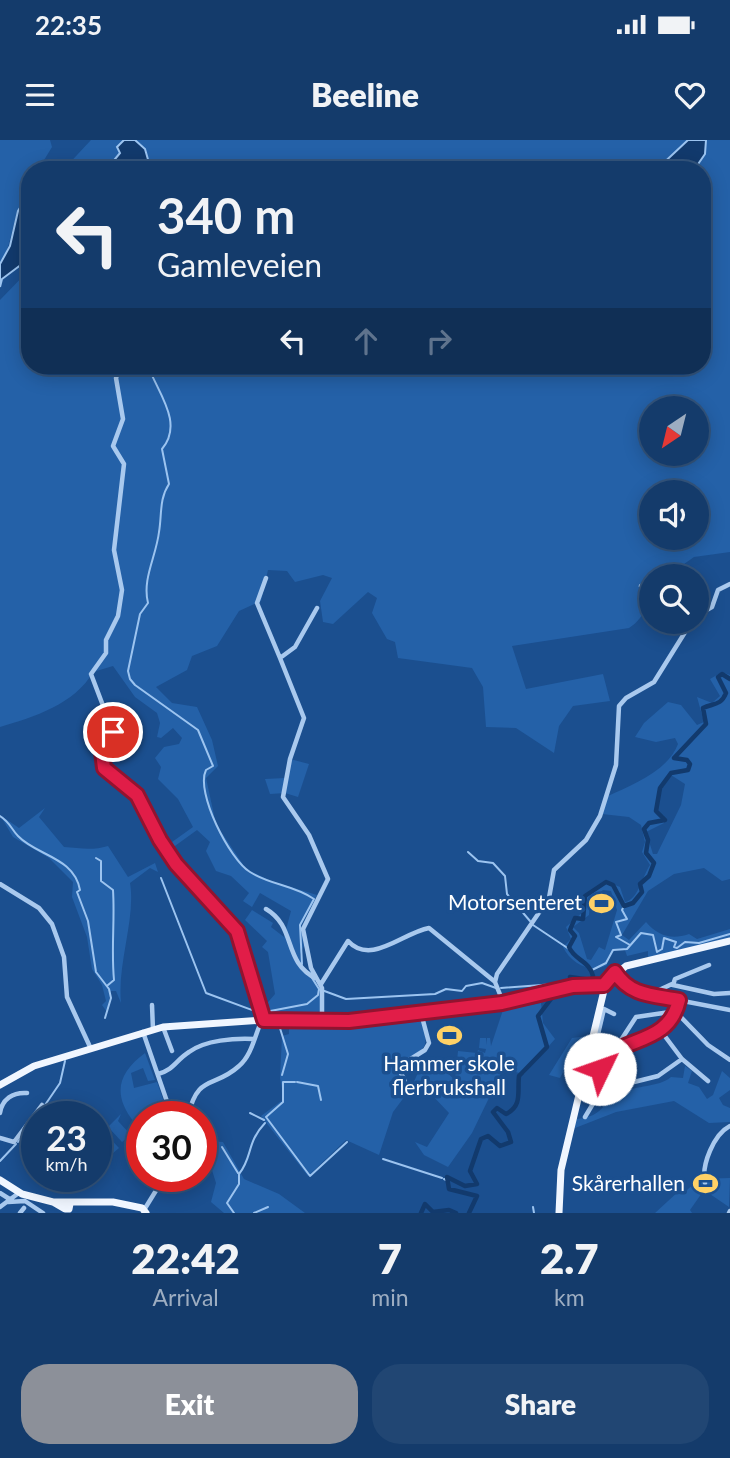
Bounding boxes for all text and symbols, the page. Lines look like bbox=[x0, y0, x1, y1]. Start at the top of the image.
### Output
text: 22:35 bbox=[35, 9, 102, 41]
text: Beeline bbox=[311, 75, 419, 114]
icon: menu bbox=[21, 76, 59, 114]
icon: heart bbox=[671, 76, 709, 114]
text: 340 m bbox=[157, 186, 295, 244]
icon: left bbox=[42, 189, 133, 280]
text: Gamleveien bbox=[157, 245, 322, 284]
icon: left bbox=[274, 322, 312, 360]
icon: ahead bbox=[347, 322, 385, 360]
icon: right bbox=[420, 322, 458, 360]
north arrow bbox=[639, 396, 709, 466]
map controls bbox=[639, 396, 709, 634]
button: sound bbox=[639, 480, 709, 550]
button: search bbox=[639, 564, 709, 634]
pin bbox=[83, 702, 143, 762]
icon: arrive bbox=[94, 713, 132, 751]
place label: Motorsenteret bbox=[448, 889, 582, 914]
sports icon: Motorsenteret bbox=[588, 889, 616, 917]
sports icon: Hammer skole flerbrukshall bbox=[435, 1021, 463, 1049]
position arrow bbox=[563, 1032, 637, 1106]
place label: Hammer skole flerbrukshall bbox=[383, 1050, 515, 1099]
speed limit sign: 30 bbox=[126, 1101, 217, 1192]
text: 23 bbox=[46, 1116, 87, 1158]
text: km/h bbox=[45, 1153, 88, 1175]
place label: Skårerhallen bbox=[572, 1170, 685, 1195]
sports icon: Skårerhallen bbox=[691, 1170, 719, 1198]
text: 22:42 bbox=[131, 1233, 240, 1283]
text: 7 bbox=[378, 1233, 402, 1283]
text: 2.7 bbox=[540, 1233, 599, 1283]
text: Arrival bbox=[153, 1283, 219, 1311]
text: min bbox=[371, 1283, 409, 1311]
text: km bbox=[554, 1283, 585, 1311]
button: Exit bbox=[21, 1364, 358, 1444]
button: Share bbox=[372, 1364, 709, 1444]

